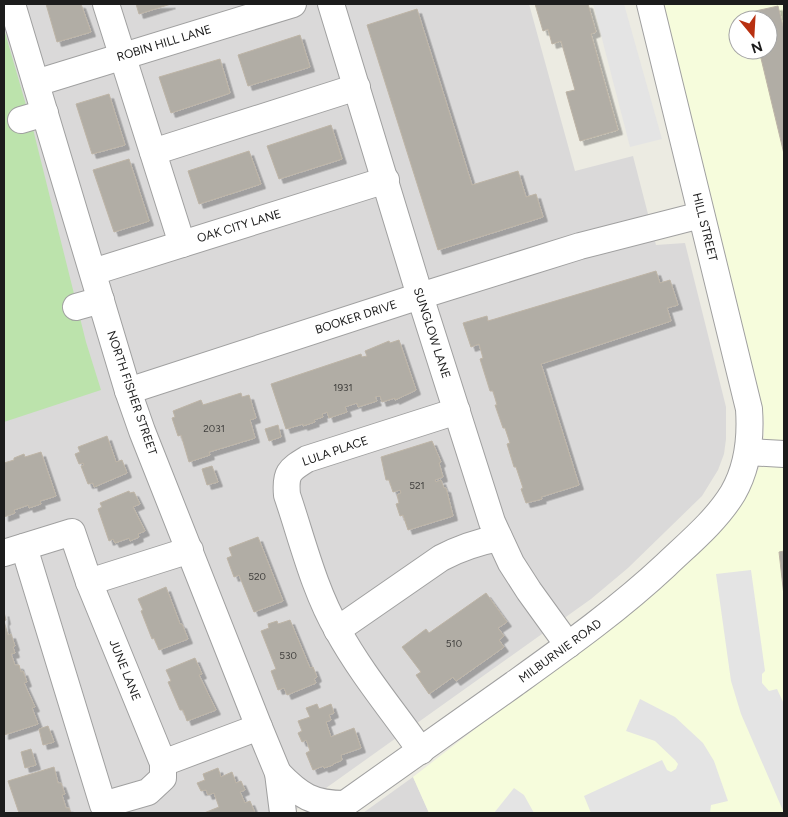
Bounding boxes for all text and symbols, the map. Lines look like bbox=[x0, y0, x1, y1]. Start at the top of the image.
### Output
north arrow bbox=[728, 10, 778, 60]
street label: ROBIN HILL LANE bbox=[115, 22, 213, 64]
text: N bbox=[749, 37, 765, 57]
street label: HILL STREET bbox=[690, 191, 720, 263]
street label: OAK CITY LANE bbox=[195, 207, 283, 245]
street label: SUNGLOW LANE bbox=[411, 286, 453, 380]
street label: BOOKER DRIVE bbox=[313, 297, 399, 337]
street label: NORTH FISHER STREET bbox=[104, 329, 160, 457]
house number: 1931 bbox=[333, 381, 353, 394]
house number: 2031 bbox=[203, 422, 225, 435]
street label: LULA PLACE bbox=[300, 433, 370, 469]
house number: 521 bbox=[409, 479, 425, 492]
house number: 520 bbox=[248, 570, 266, 583]
street label: MILBURNIE ROAD bbox=[516, 616, 604, 686]
street label: JUNE LANE bbox=[106, 637, 144, 703]
house number: 510 bbox=[446, 637, 462, 650]
house number: 530 bbox=[279, 649, 297, 662]

